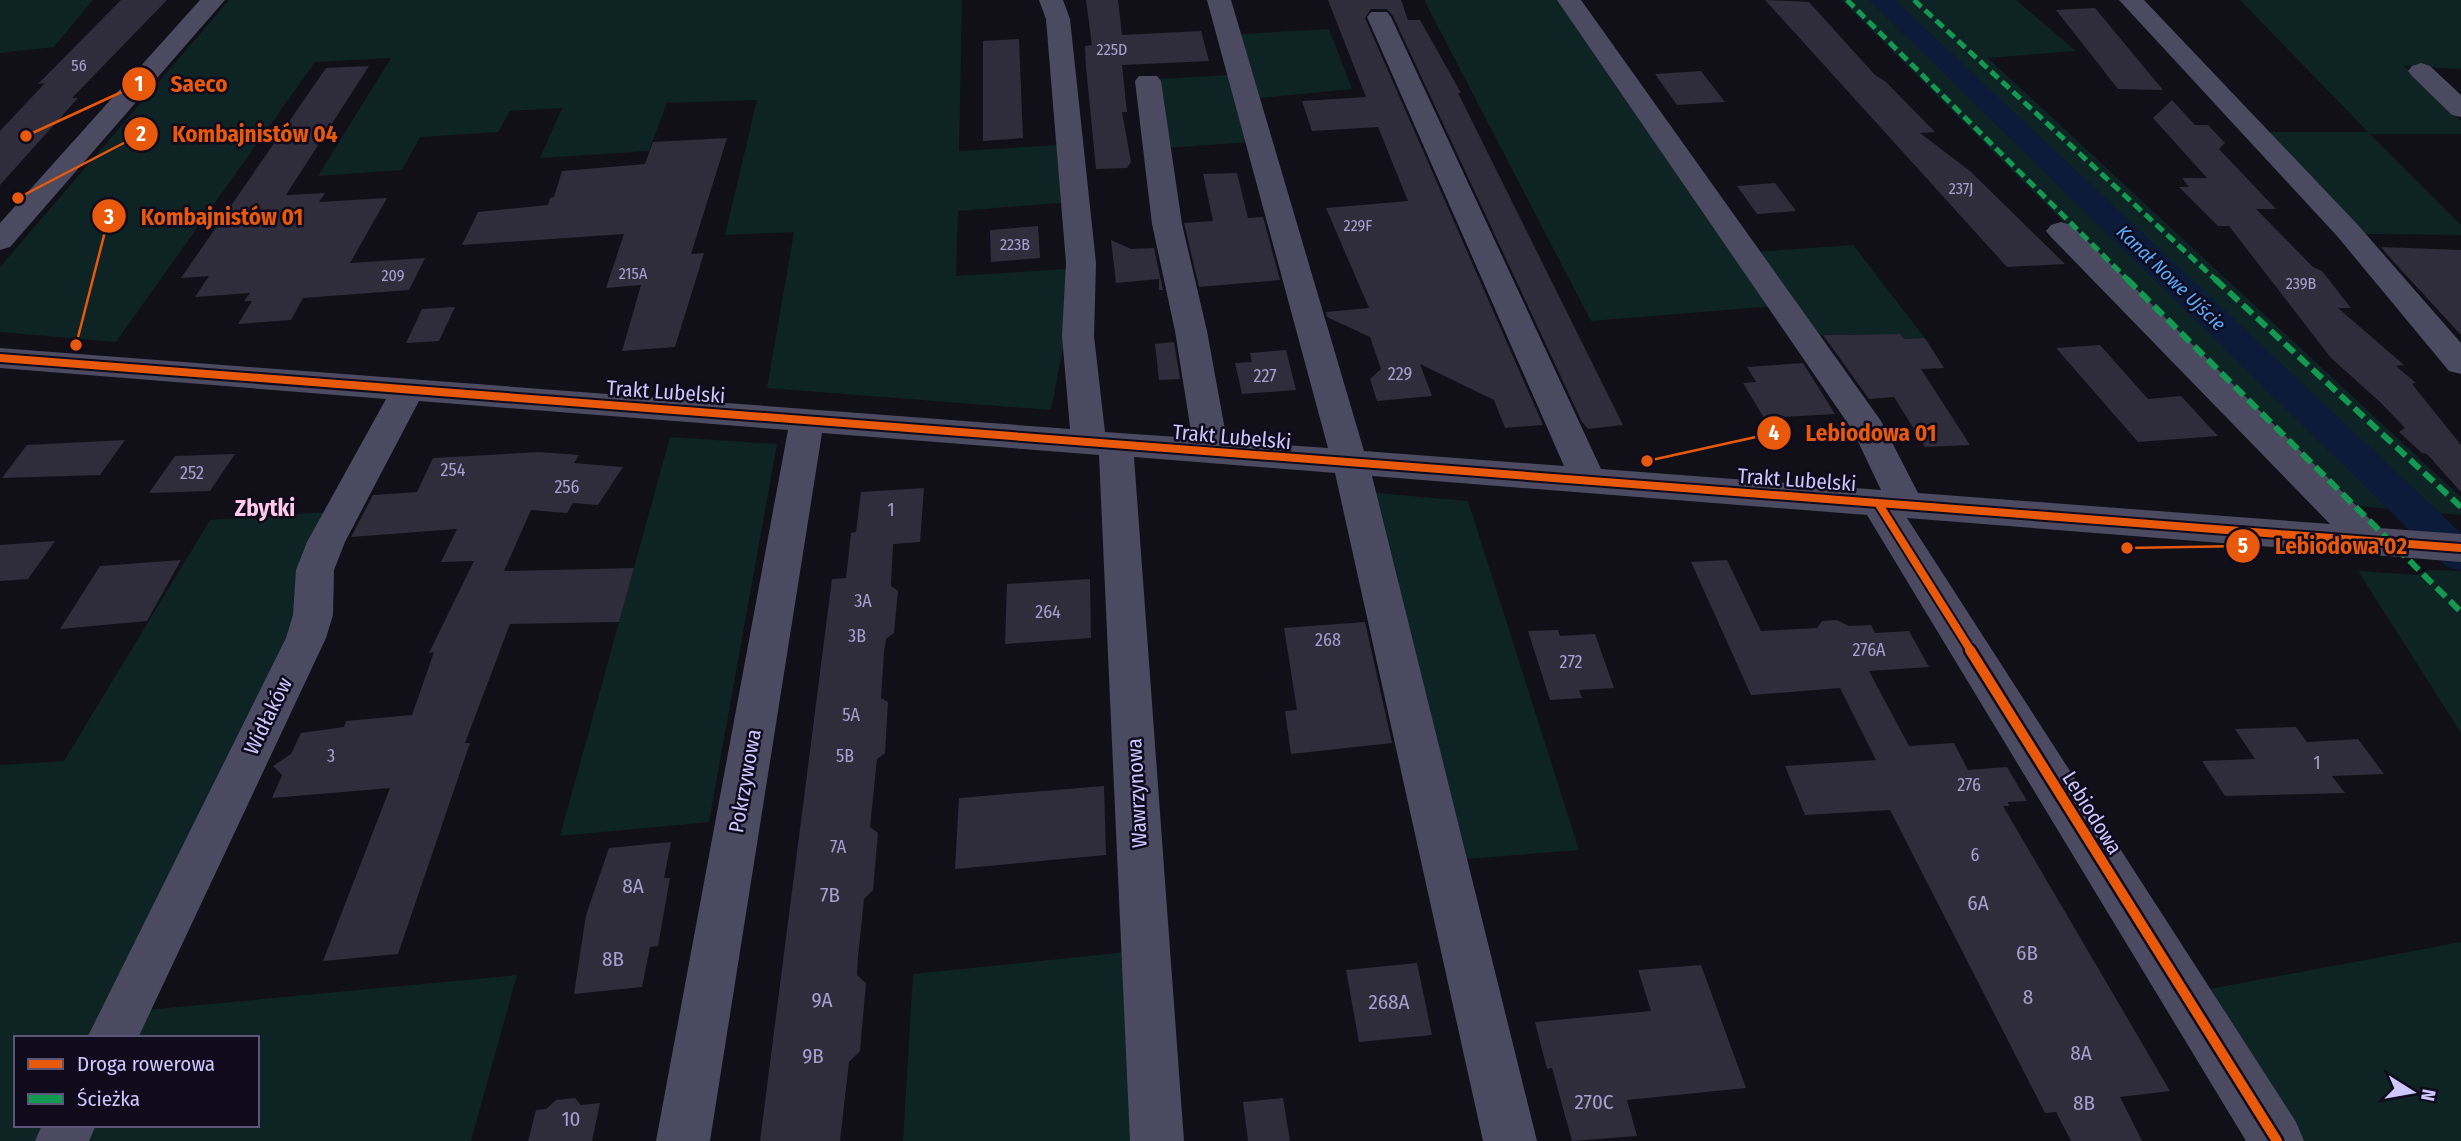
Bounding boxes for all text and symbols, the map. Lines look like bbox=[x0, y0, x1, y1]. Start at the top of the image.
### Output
house number: 225D bbox=[1097, 40, 1127, 59]
house number: 56 bbox=[71, 56, 87, 75]
callout: Saeco bbox=[121, 62, 241, 106]
text: Saeco bbox=[171, 70, 227, 98]
text: 1 bbox=[135, 71, 143, 97]
callout: Kombajnistów 04 bbox=[123, 112, 352, 156]
text: Kombajnistów 04 bbox=[172, 120, 338, 148]
text: 2 bbox=[135, 121, 146, 147]
house number: 237J bbox=[1949, 179, 1973, 198]
callout: Kombajnistów 01 bbox=[91, 194, 317, 238]
text: Kombajnistów 01 bbox=[141, 203, 303, 231]
text: 3 bbox=[103, 204, 114, 230]
house number: 229F bbox=[1344, 216, 1372, 235]
water label: Kanał Nowe Ujście bbox=[2112, 220, 2230, 336]
house number: 223B bbox=[1000, 235, 1030, 254]
house number: 215A bbox=[619, 264, 648, 283]
house number: 209 bbox=[381, 266, 405, 285]
house number: 239B bbox=[2286, 274, 2317, 293]
house number: 229 bbox=[1388, 363, 1412, 385]
house number: 227 bbox=[1253, 365, 1277, 387]
street label: Trakt Lubelski bbox=[606, 375, 726, 409]
callout: Lebiodowa 01 bbox=[1757, 411, 1951, 455]
street label: Trakt Lubelski bbox=[1172, 419, 1292, 455]
text: Lebiodowa 01 bbox=[1806, 419, 1936, 447]
text: 4 bbox=[1769, 420, 1780, 446]
house number: 254 bbox=[441, 459, 466, 481]
house number: 252 bbox=[180, 462, 204, 484]
street label: Trakt Lubelski bbox=[1737, 463, 1857, 497]
house number: 256 bbox=[554, 476, 580, 498]
district label: Zbytki bbox=[235, 494, 295, 522]
house number: 1 bbox=[887, 499, 895, 521]
callout: Lebiodowa 02 bbox=[2226, 524, 2421, 568]
text: Lebiodowa 02 bbox=[2275, 532, 2407, 560]
text: 5 bbox=[2238, 533, 2248, 559]
house number: 3A bbox=[854, 590, 872, 612]
house number: 264 bbox=[1035, 601, 1061, 623]
house number: 3B bbox=[848, 625, 866, 647]
house number: 268 bbox=[1315, 629, 1341, 651]
house number: 276A bbox=[1852, 639, 1886, 661]
house number: 272 bbox=[1560, 651, 1582, 673]
street label: Widłaków bbox=[238, 673, 298, 759]
house number: 5A bbox=[842, 704, 860, 726]
street label: Pokrzywowa bbox=[723, 727, 767, 835]
street label: Wawrzynowa bbox=[1121, 738, 1153, 848]
house number: 3 bbox=[327, 745, 335, 767]
house number: 5B bbox=[836, 745, 854, 767]
house number: 1 bbox=[2313, 752, 2321, 774]
street label: Lebiodowa bbox=[2056, 767, 2128, 859]
house number: 276 bbox=[1957, 774, 1981, 796]
house number: 7A bbox=[830, 836, 847, 858]
house number: 6 bbox=[1971, 844, 1980, 866]
house number: 8A bbox=[622, 873, 644, 899]
house number: 7B bbox=[820, 882, 840, 908]
house number: 6A bbox=[1967, 890, 1989, 916]
house number: 6B bbox=[2016, 940, 2038, 966]
house number: 8B bbox=[602, 946, 624, 972]
house number: 8 bbox=[2023, 984, 2033, 1010]
house number: 9A bbox=[811, 987, 833, 1013]
house number: 268A bbox=[1368, 989, 1410, 1015]
legend bbox=[14, 1036, 259, 1127]
house number: 8A bbox=[2070, 1040, 2092, 1066]
house number: 9B bbox=[802, 1043, 824, 1069]
text: Droga rowerowa bbox=[77, 1051, 215, 1077]
north arrow bbox=[2377, 1057, 2447, 1127]
text: Ścieżka bbox=[77, 1086, 140, 1112]
text: N bbox=[2416, 1087, 2441, 1103]
house number: 270C bbox=[1575, 1089, 1614, 1115]
house number: 8B bbox=[2073, 1090, 2095, 1116]
house number: 10 bbox=[561, 1106, 581, 1132]

